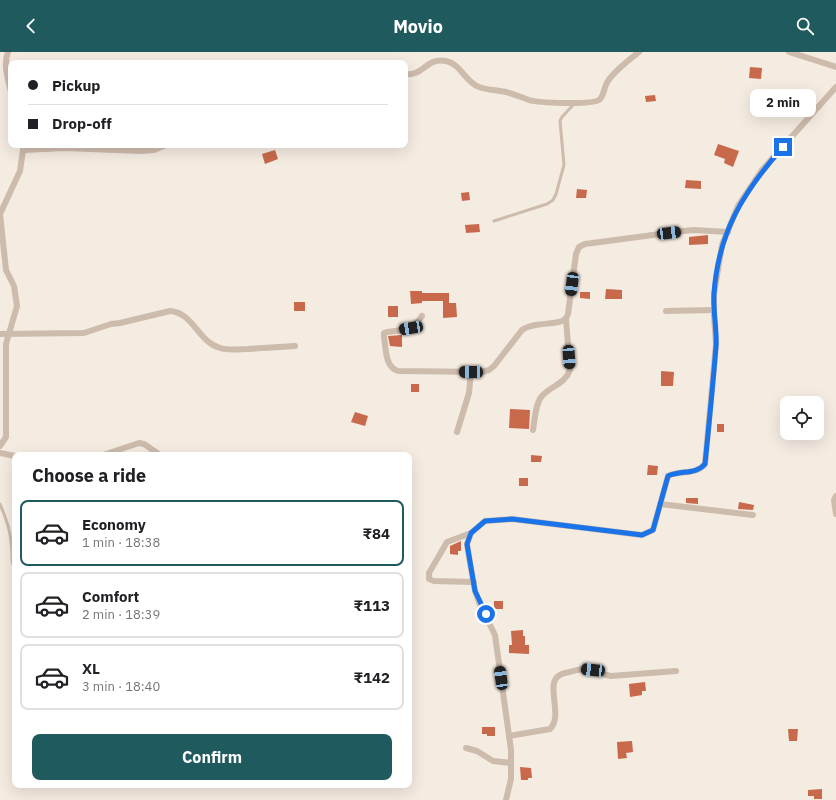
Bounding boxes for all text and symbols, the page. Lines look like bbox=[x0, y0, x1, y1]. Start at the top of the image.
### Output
icon: back bbox=[20, 15, 42, 37]
text: Movio bbox=[393, 15, 443, 38]
icon: search bbox=[794, 15, 816, 37]
text: Pickup bbox=[52, 76, 100, 95]
callout: 2 min bbox=[750, 89, 816, 117]
text: 2 min bbox=[766, 94, 800, 111]
text: Drop-off bbox=[52, 114, 112, 133]
route end bbox=[774, 138, 792, 156]
car bbox=[656, 226, 682, 240]
car bbox=[565, 271, 579, 297]
car bbox=[398, 320, 424, 336]
car bbox=[562, 345, 576, 369]
car bbox=[459, 366, 483, 378]
map controls bbox=[780, 396, 824, 440]
button: locate bbox=[780, 396, 824, 440]
text: Choose a ride bbox=[32, 464, 146, 487]
icon: car bbox=[34, 515, 70, 551]
text: Economy bbox=[82, 515, 146, 534]
text: ₹84 bbox=[363, 524, 390, 543]
text: 1 min · 18:38 bbox=[82, 534, 160, 551]
icon: car bbox=[34, 587, 70, 623]
text: Comfort bbox=[82, 587, 139, 606]
text: ₹113 bbox=[354, 596, 390, 615]
route start bbox=[477, 605, 495, 623]
text: 2 min · 18:39 bbox=[82, 606, 160, 623]
icon: car bbox=[34, 659, 70, 695]
text: XL bbox=[82, 659, 100, 678]
car bbox=[580, 663, 606, 677]
car bbox=[493, 665, 509, 691]
text: ₹142 bbox=[354, 668, 390, 687]
text: 3 min · 18:40 bbox=[82, 678, 160, 695]
button: Confirm bbox=[32, 734, 392, 780]

